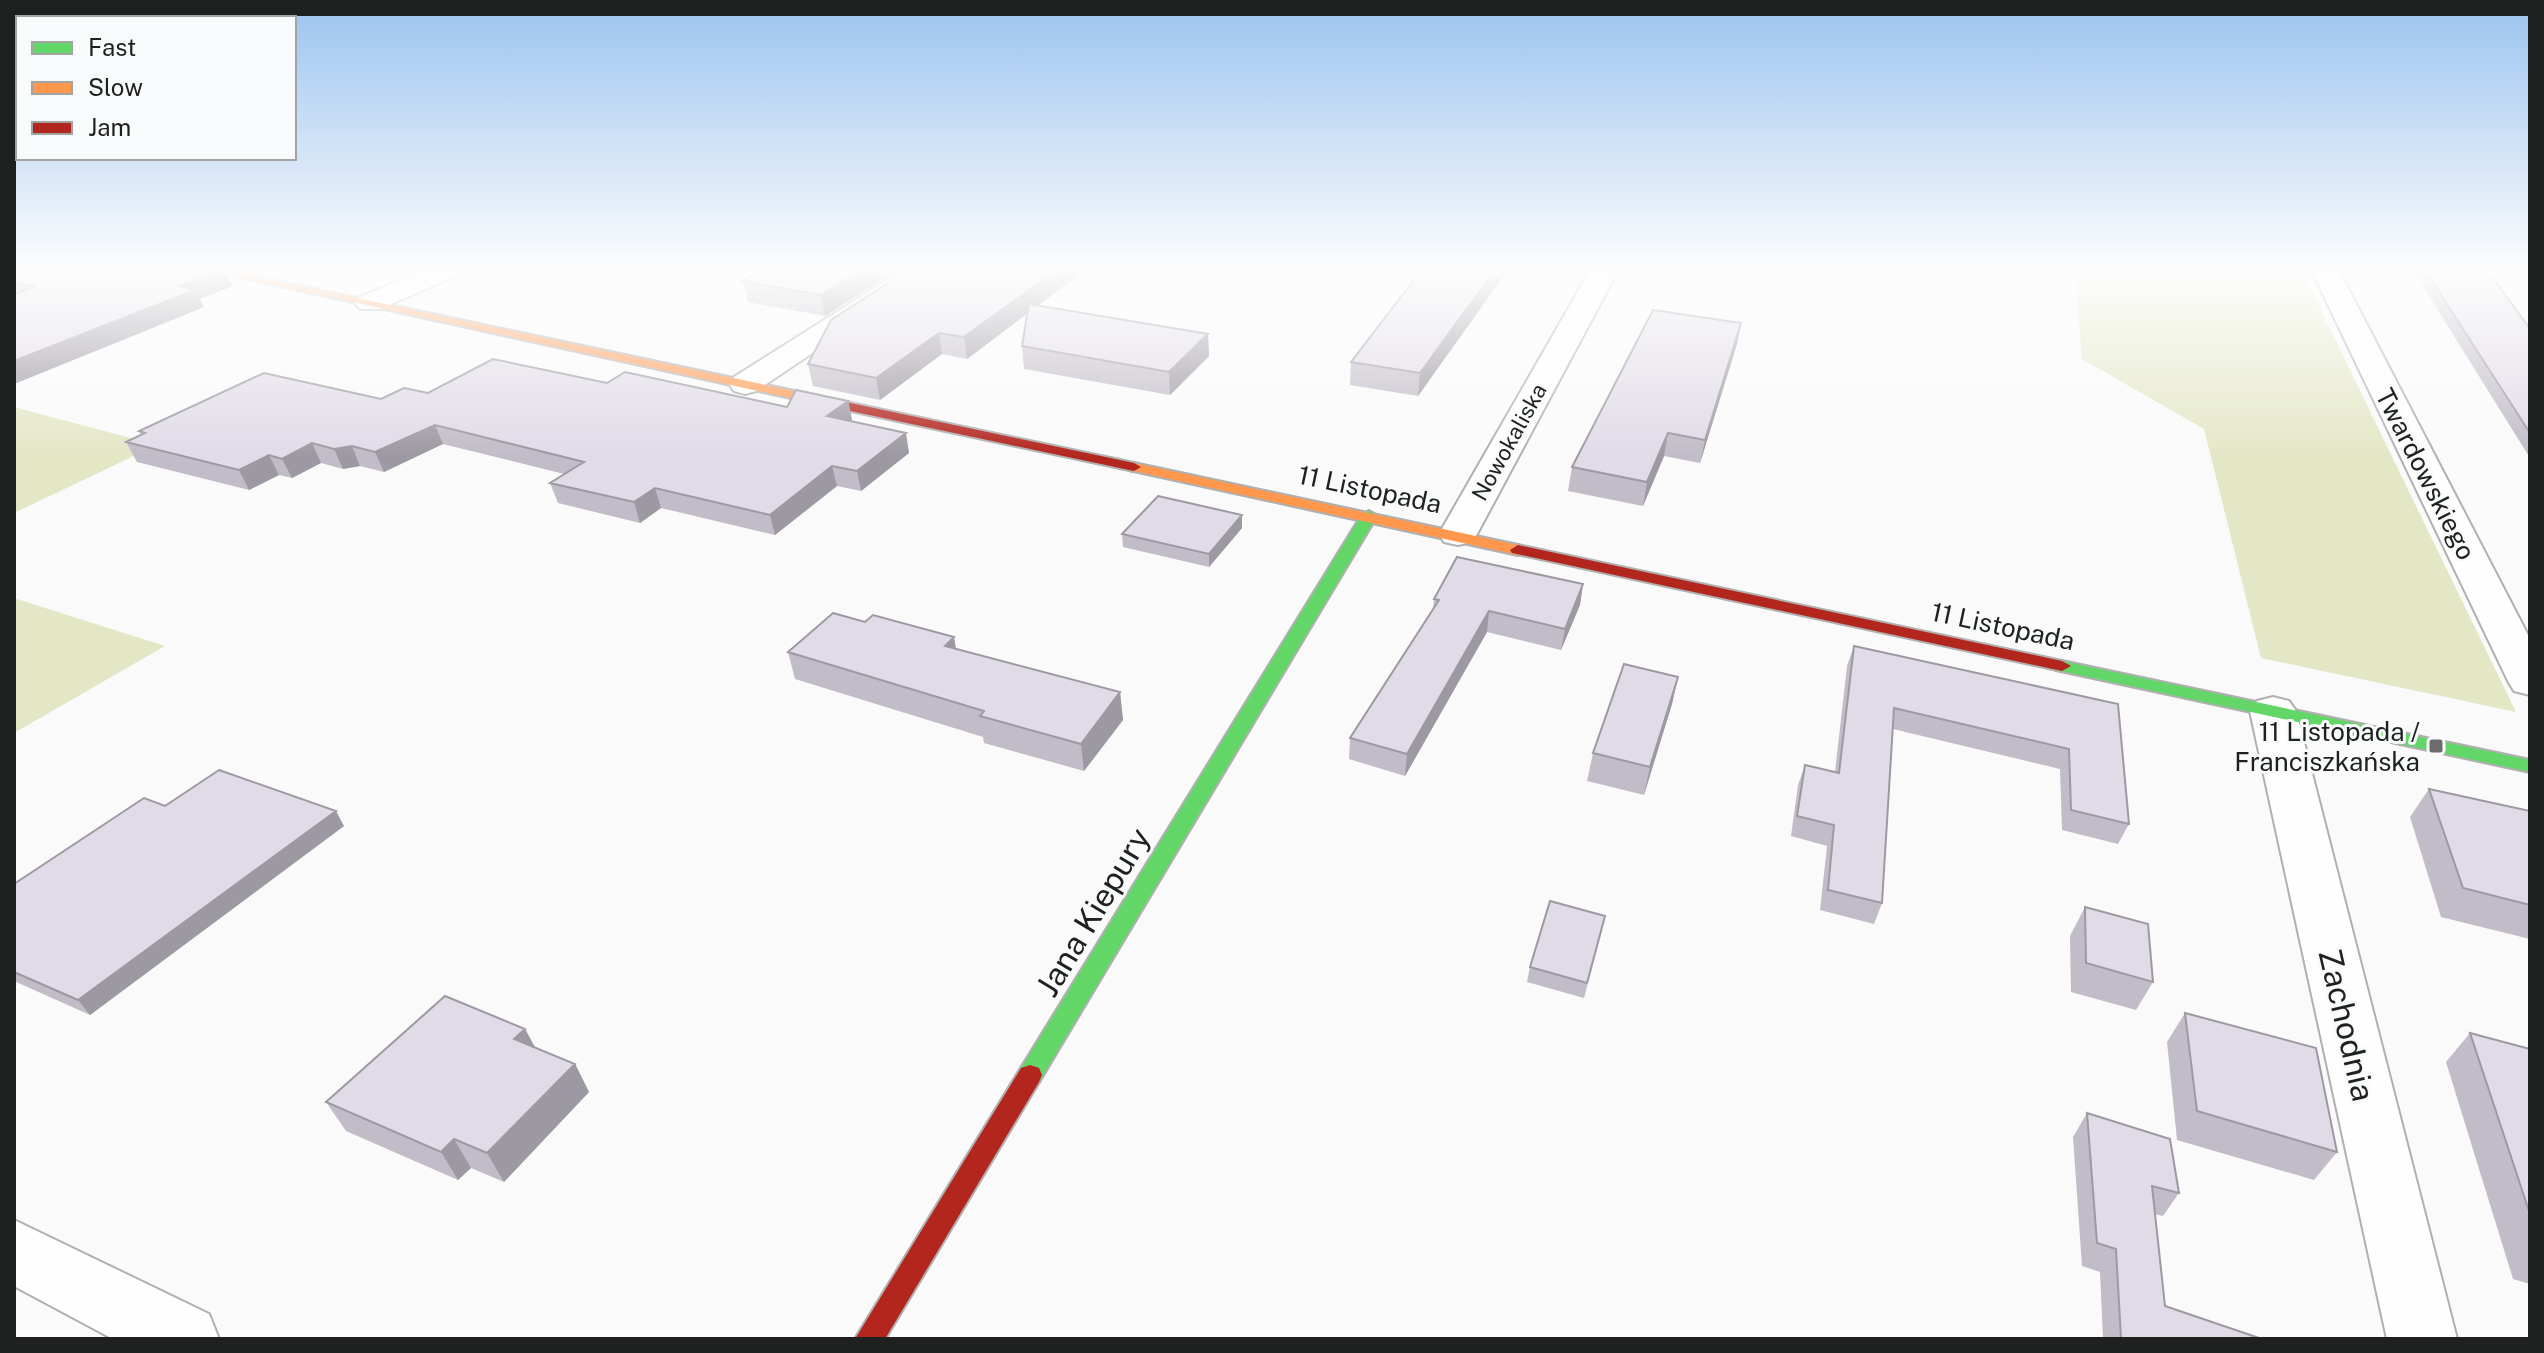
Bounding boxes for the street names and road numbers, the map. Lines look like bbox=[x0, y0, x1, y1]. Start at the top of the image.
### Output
street label: Nowokaliska bbox=[1466, 379, 1552, 505]
street label: Twardowskiego bbox=[2370, 383, 2482, 565]
street label: 11 Listopada bbox=[1295, 459, 1445, 519]
street label: 11 Listopada bbox=[1928, 596, 2078, 656]
street label: Jana Kiepury bbox=[1028, 821, 1158, 1003]
street label: Zachodnia bbox=[2312, 945, 2382, 1105]

